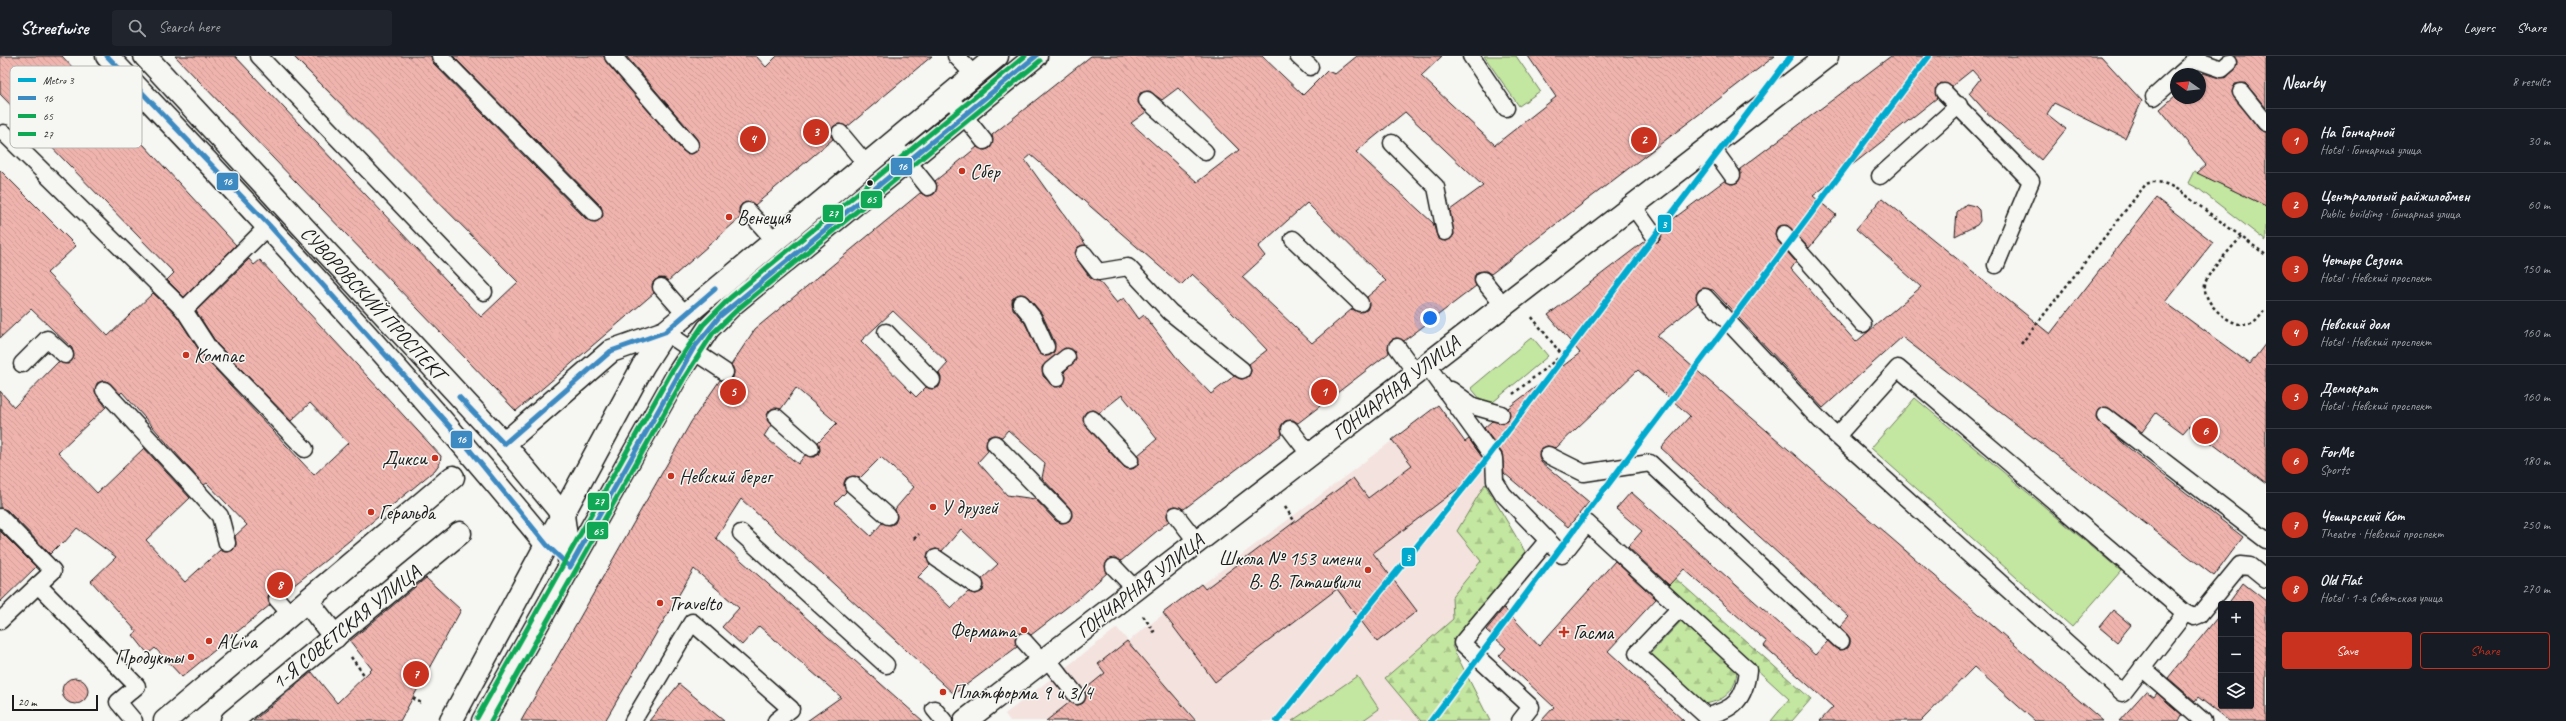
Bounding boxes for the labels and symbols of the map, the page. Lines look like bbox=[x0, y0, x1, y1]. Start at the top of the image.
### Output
legend bbox=[10, 66, 142, 148]
north arrow bbox=[2170, 68, 2206, 104]
text: Metro 3 bbox=[43, 73, 75, 87]
text: 16 bbox=[43, 91, 54, 105]
text: 65 bbox=[43, 109, 54, 123]
pin: 3 bbox=[803, 117, 829, 147]
pin: 4 bbox=[740, 124, 766, 154]
pin: 2 bbox=[1631, 125, 1657, 155]
text: 27 bbox=[43, 127, 54, 141]
line badge: 16 bbox=[890, 157, 913, 176]
text: 16 bbox=[897, 159, 908, 173]
place label: Сбер bbox=[970, 159, 1001, 184]
marker: Сбер bbox=[957, 166, 967, 176]
line badge: 16 bbox=[216, 172, 239, 191]
text: 16 bbox=[222, 174, 233, 188]
unlabelled marker bbox=[865, 178, 875, 188]
line badge: 65 bbox=[860, 190, 883, 209]
text: 65 bbox=[866, 192, 877, 206]
line badge: 27 bbox=[822, 204, 844, 223]
place label: Венеция bbox=[737, 205, 791, 230]
text: 27 bbox=[828, 206, 839, 220]
marker: Венеция bbox=[724, 212, 734, 222]
line badge: 3 bbox=[1657, 214, 1672, 233]
text: 3 bbox=[1662, 217, 1668, 231]
street label: СУВОРОВСКИЙ ПРОСПЕКТ bbox=[295, 221, 454, 389]
your location bbox=[1420, 308, 1440, 328]
street label: ГОНЧАРНАЯ УЛИЦА bbox=[1327, 330, 1466, 446]
place label: Компас bbox=[194, 343, 245, 368]
marker: Компас bbox=[181, 350, 191, 360]
pin: 5 bbox=[720, 377, 746, 407]
pin: 1 bbox=[1311, 377, 1337, 407]
pin: 6 bbox=[2192, 416, 2218, 446]
line badge: 16 bbox=[450, 430, 473, 449]
text: 16 bbox=[456, 432, 467, 446]
place label: Дикси bbox=[382, 446, 428, 471]
marker: Дикси bbox=[430, 453, 440, 463]
place label: Невский берег bbox=[679, 464, 774, 489]
marker: Невский берег bbox=[666, 471, 676, 481]
line badge: 27 bbox=[587, 492, 610, 511]
text: 27 bbox=[594, 494, 605, 508]
place label: У друзей bbox=[941, 495, 1000, 520]
place label: Геральда bbox=[379, 500, 437, 525]
marker: У друзей bbox=[928, 502, 938, 512]
marker: Геральда bbox=[366, 507, 376, 517]
line badge: 65 bbox=[586, 521, 609, 540]
text: 65 bbox=[593, 524, 604, 538]
street label: ГОНЧАРНАЯ УЛИЦА bbox=[1071, 528, 1210, 644]
place label: Школа № 153 имени В. В. Таташвили bbox=[1218, 546, 1362, 594]
line badge: 3 bbox=[1401, 547, 1416, 567]
text: 3 bbox=[1406, 550, 1412, 564]
street label: 1-Я СОВЕТСКАЯ УЛИЦА bbox=[267, 559, 426, 695]
marker: Школа № 153 имени В. В. Таташвили bbox=[1363, 565, 1373, 575]
pin: 8 bbox=[267, 570, 293, 600]
place label: Travelto bbox=[668, 591, 723, 616]
marker: Travelto bbox=[655, 598, 665, 608]
place label: Фермата bbox=[950, 618, 1018, 643]
place label: Гасма bbox=[1573, 620, 1615, 645]
marker: Фермата bbox=[1019, 625, 1029, 635]
marker: Гасма bbox=[1558, 626, 1570, 638]
place label: A'Liva bbox=[217, 629, 259, 654]
marker: A'Liva bbox=[204, 636, 214, 646]
place label: Продукты bbox=[115, 645, 184, 670]
marker: Продукты bbox=[186, 652, 196, 662]
pin: 7 bbox=[403, 659, 429, 689]
place label: Платформа 9 и 3/4 bbox=[951, 680, 1095, 705]
marker: Платформа 9 и 3/4 bbox=[938, 687, 948, 697]
scale bar bbox=[12, 693, 98, 712]

